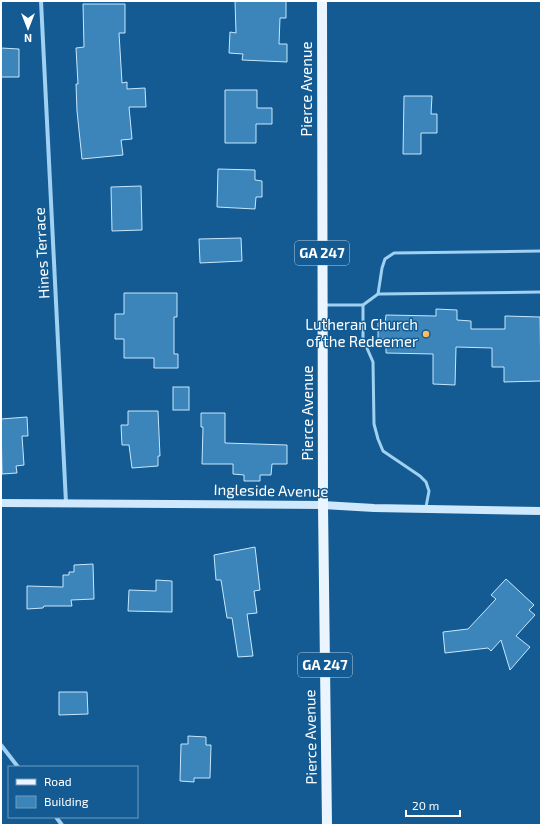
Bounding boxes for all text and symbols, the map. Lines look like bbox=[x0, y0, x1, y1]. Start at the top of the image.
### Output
north arrow bbox=[8, 8, 48, 48]
text: N bbox=[24, 32, 32, 45]
street label: Pierce Avenue bbox=[297, 42, 315, 136]
street label: Hines Terrace bbox=[30, 207, 52, 299]
road number: GA 247 bbox=[295, 241, 349, 265]
place label: Lutheran Church of the Redeemer bbox=[305, 315, 418, 350]
marker: Lutheran Church of the Redeemer bbox=[421, 329, 431, 339]
street label: Pierce Avenue bbox=[298, 366, 316, 460]
street label: Ingleside Avenue bbox=[213, 480, 329, 500]
road number: GA 247 bbox=[298, 653, 352, 677]
street label: Pierce Avenue bbox=[300, 689, 320, 785]
legend bbox=[8, 766, 138, 818]
text: Road bbox=[44, 774, 72, 788]
scale bar bbox=[406, 792, 460, 818]
text: Building bbox=[44, 794, 89, 808]
text: 20 m bbox=[412, 798, 439, 812]

